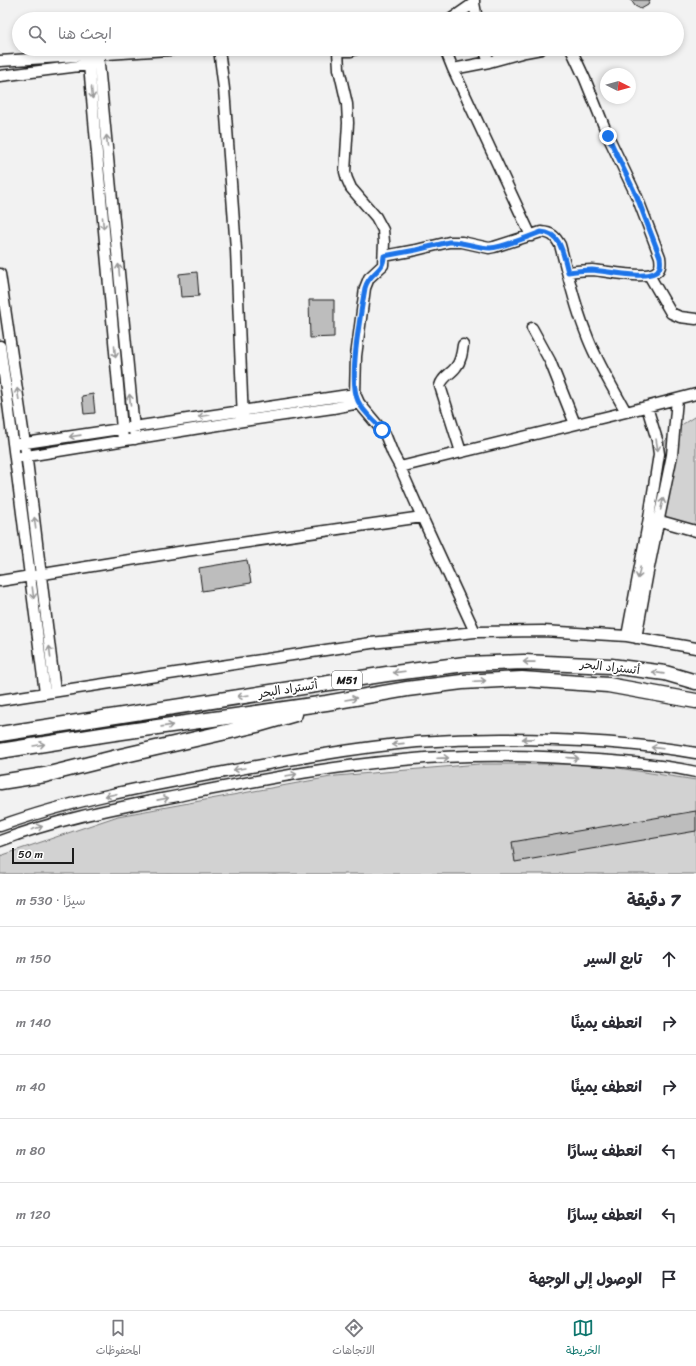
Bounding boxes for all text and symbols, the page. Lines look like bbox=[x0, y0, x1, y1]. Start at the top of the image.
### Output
search box bbox=[12, 12, 684, 56]
text: ابحث هنا bbox=[58, 21, 112, 47]
icon: search bbox=[26, 23, 48, 45]
north arrow bbox=[600, 68, 636, 104]
one-way arrow bbox=[88, 86, 95, 99]
route end bbox=[599, 127, 617, 145]
one-way arrow bbox=[103, 135, 110, 148]
one-way arrow bbox=[100, 216, 107, 229]
one-way arrow bbox=[115, 264, 122, 277]
one-way arrow bbox=[111, 345, 118, 358]
one-way arrow bbox=[14, 388, 22, 401]
one-way arrow bbox=[127, 394, 134, 407]
one-way arrow bbox=[198, 413, 211, 421]
route start bbox=[373, 421, 391, 439]
one-way arrow bbox=[69, 432, 82, 440]
one-way arrow bbox=[653, 438, 661, 451]
one-way arrow bbox=[659, 497, 667, 510]
one-way arrow bbox=[31, 517, 39, 530]
one-way arrow bbox=[635, 566, 643, 579]
one-way arrow bbox=[29, 586, 36, 599]
one-way arrow bbox=[47, 646, 54, 659]
street label: أتستراد البحر bbox=[578, 653, 641, 681]
one-way arrow bbox=[523, 658, 536, 666]
one-way arrow bbox=[393, 668, 406, 676]
one-way arrow bbox=[652, 668, 665, 676]
road number: M51 bbox=[332, 671, 362, 689]
street label: أتستراد البحر bbox=[256, 673, 319, 705]
one-way arrow bbox=[473, 678, 486, 685]
one-way arrow bbox=[237, 692, 250, 700]
one-way arrow bbox=[344, 694, 357, 702]
one-way arrow bbox=[160, 722, 173, 730]
one-way arrow bbox=[522, 735, 535, 743]
one-way arrow bbox=[392, 740, 405, 748]
one-way arrow bbox=[32, 741, 45, 749]
one-way arrow bbox=[651, 744, 664, 752]
one-way arrow bbox=[436, 754, 449, 762]
one-way arrow bbox=[566, 755, 579, 762]
one-way arrow bbox=[233, 766, 246, 774]
one-way arrow bbox=[284, 771, 297, 779]
one-way arrow bbox=[105, 791, 118, 799]
one-way arrow bbox=[156, 794, 169, 802]
one-way arrow bbox=[30, 824, 43, 831]
text: 50 m bbox=[18, 845, 43, 864]
scale bar bbox=[12, 846, 74, 865]
text: 7 دقيقة bbox=[627, 885, 680, 915]
text: سيرًا · 530 m bbox=[16, 889, 86, 912]
text: تابع السير bbox=[585, 946, 642, 972]
text: 150 m bbox=[16, 947, 51, 970]
icon: ahead bbox=[658, 948, 680, 970]
text: انعطف يمينًا bbox=[571, 1010, 642, 1036]
text: 140 m bbox=[16, 1011, 51, 1034]
icon: right bbox=[658, 1012, 680, 1034]
text: انعطف يمينًا bbox=[571, 1074, 642, 1100]
text: 40 m bbox=[16, 1075, 46, 1098]
icon: right bbox=[658, 1076, 680, 1098]
text: انعطف يسارًا bbox=[567, 1138, 642, 1164]
text: 80 m bbox=[16, 1139, 45, 1162]
icon: left bbox=[658, 1140, 680, 1162]
text: انعطف يسارًا bbox=[567, 1202, 642, 1228]
text: 120 m bbox=[16, 1203, 51, 1226]
icon: left bbox=[658, 1204, 680, 1226]
text: الوصول إلى الوجهة bbox=[529, 1266, 642, 1292]
icon: arrive bbox=[658, 1268, 680, 1290]
tab: المحفوظات bbox=[96, 1317, 141, 1360]
tab: الاتجاهات bbox=[332, 1317, 375, 1360]
tab: الخريطة bbox=[566, 1317, 600, 1360]

